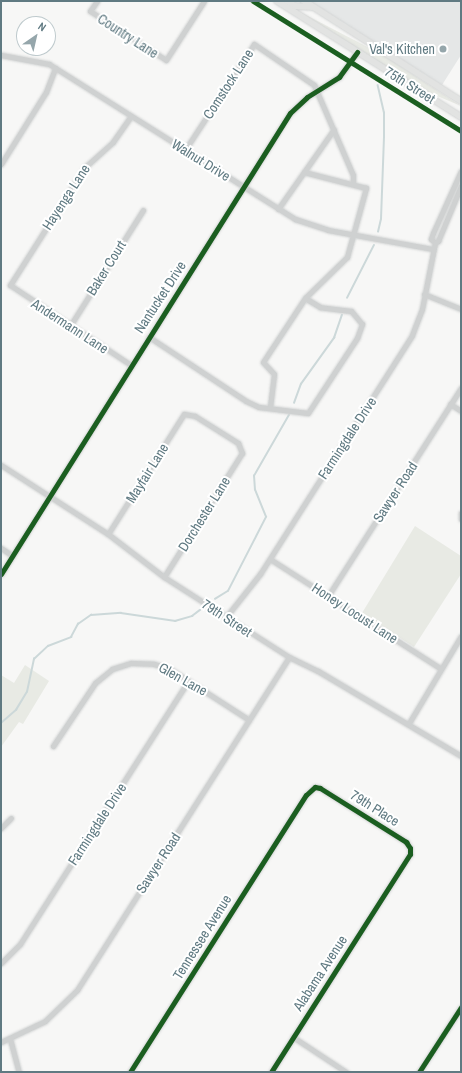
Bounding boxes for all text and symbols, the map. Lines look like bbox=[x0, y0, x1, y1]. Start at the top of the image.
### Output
street label: Country Lane bbox=[95, 10, 161, 62]
north arrow bbox=[16, 16, 56, 56]
text: N bbox=[36, 19, 49, 35]
place label: Val's Kitchen bbox=[369, 41, 435, 57]
marker: Val's Kitchen bbox=[438, 44, 448, 54]
street label: Comstock Lane bbox=[199, 46, 257, 122]
street label: 75th Street bbox=[382, 63, 438, 107]
street label: Walnut Drive bbox=[169, 135, 233, 185]
street label: Hayenga Lane bbox=[39, 161, 93, 233]
street label: Baker Court bbox=[83, 238, 129, 298]
street label: Nantucket Drive bbox=[131, 258, 189, 336]
street label: Andermann Lane bbox=[28, 295, 112, 357]
street label: Farmingdale Drive bbox=[314, 394, 380, 482]
street label: Mayfair Lane bbox=[122, 440, 172, 506]
street label: Sawyer Road bbox=[369, 459, 421, 525]
street label: Dorchester Lane bbox=[174, 474, 234, 554]
street label: Honey Locust Lane bbox=[309, 579, 401, 647]
street label: 79th Street bbox=[199, 596, 255, 640]
street label: Glen Lane bbox=[156, 659, 210, 699]
street label: Farmingdale Drive bbox=[64, 780, 130, 868]
street label: 79th Place bbox=[348, 787, 402, 829]
street label: Sawyer Road bbox=[132, 830, 184, 896]
street label: Tennessee Avenue bbox=[169, 891, 235, 983]
street label: Alabama Avenue bbox=[289, 932, 351, 1014]

